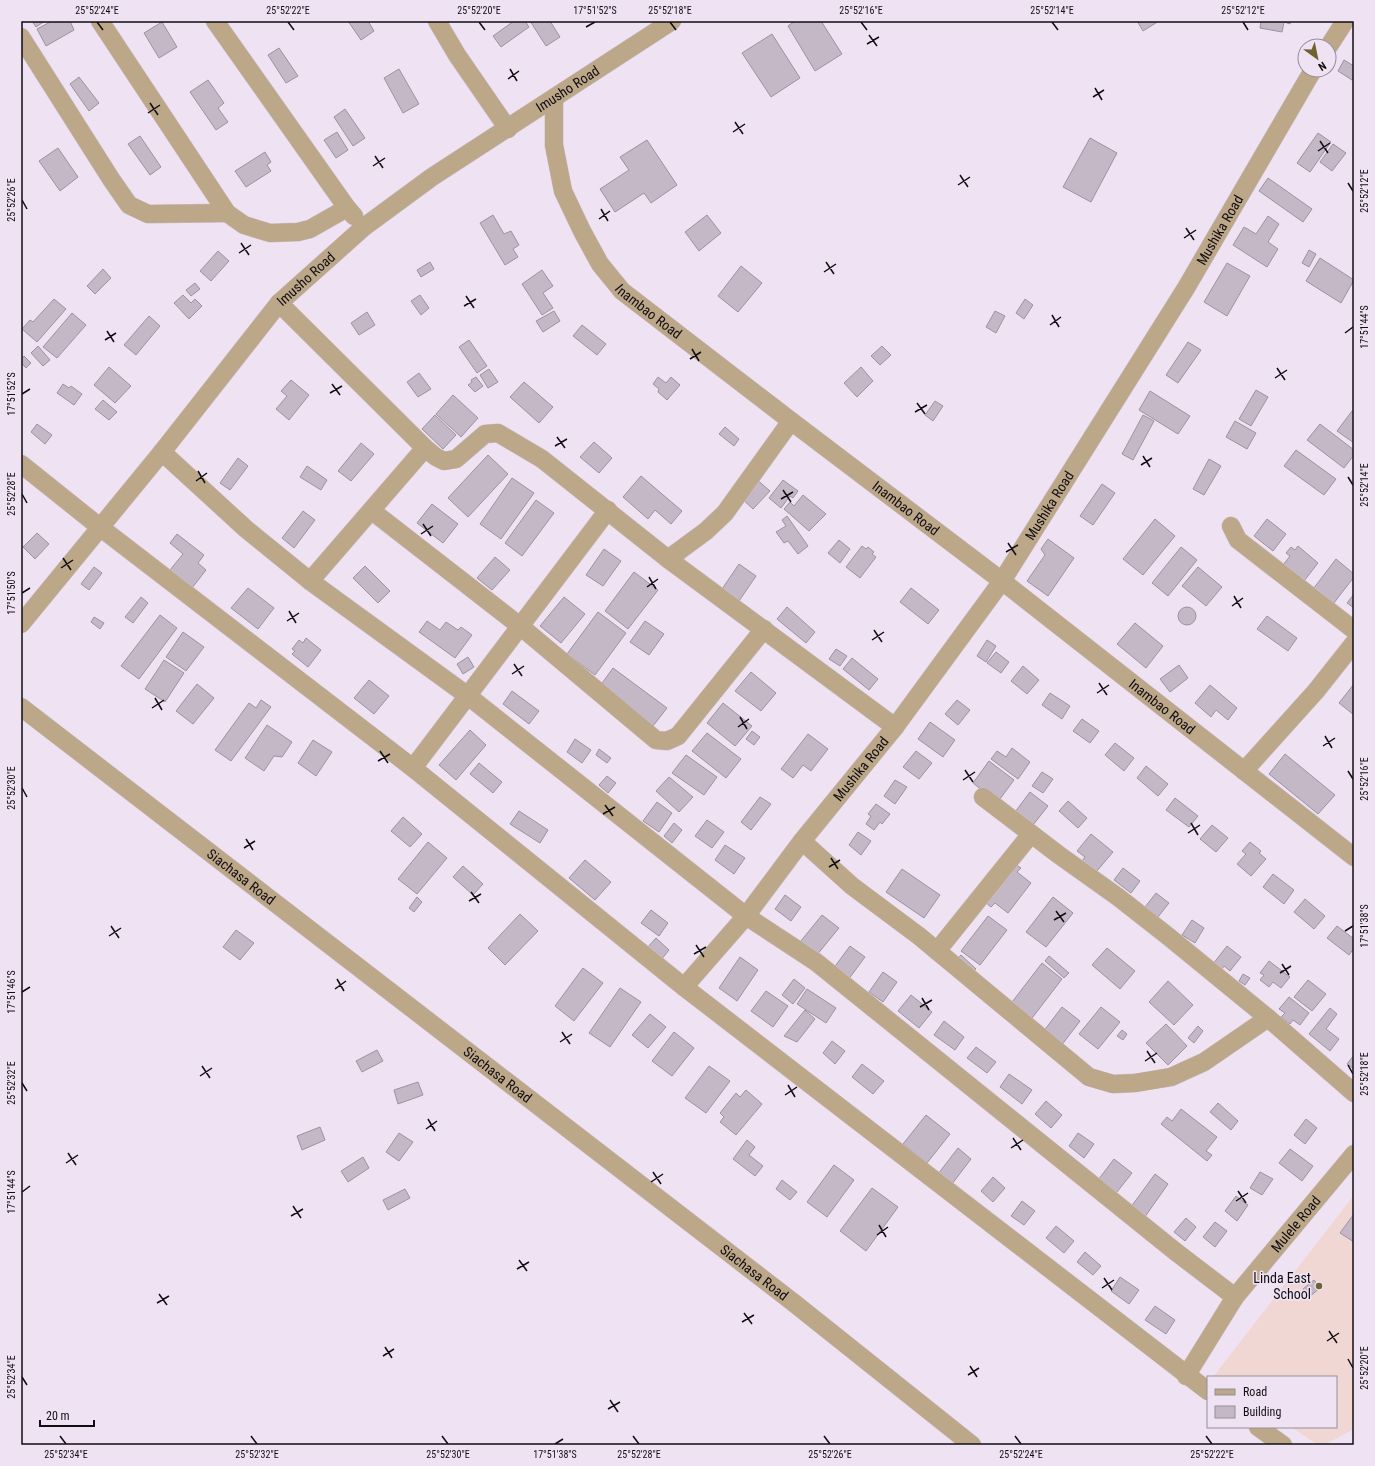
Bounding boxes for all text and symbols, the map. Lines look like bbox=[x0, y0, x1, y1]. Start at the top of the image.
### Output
text: 25°52'24"E bbox=[75, 5, 119, 16]
text: 25°52'22"E bbox=[266, 5, 310, 16]
text: 25°52'20"E bbox=[457, 5, 501, 16]
text: 17°51'52"S bbox=[573, 5, 617, 16]
text: 25°52'18"E bbox=[648, 5, 692, 16]
text: 25°52'16"E bbox=[839, 5, 883, 16]
text: 25°52'14"E bbox=[1030, 5, 1074, 16]
text: 25°52'12"E bbox=[1221, 5, 1265, 16]
north arrow bbox=[1297, 38, 1337, 78]
text: N bbox=[1316, 59, 1329, 73]
street label: Imusho Road bbox=[533, 62, 602, 115]
text: 25°52'12"E bbox=[1359, 169, 1370, 213]
text: 25°52'26"E bbox=[6, 178, 17, 222]
street label: Mushika Road bbox=[1193, 192, 1246, 268]
street label: Imusho Road bbox=[274, 249, 338, 309]
street label: Inambao Road bbox=[612, 281, 685, 342]
text: 17°51'44"S bbox=[1359, 305, 1370, 349]
text: 17°51'52"S bbox=[6, 372, 17, 416]
text: 25°52'14"E bbox=[1359, 463, 1370, 507]
street label: Mushika Road bbox=[1022, 468, 1077, 543]
text: 25°52'28"E bbox=[6, 472, 17, 516]
street label: Inambao Road bbox=[869, 478, 942, 539]
text: 17°51'50"S bbox=[6, 571, 17, 615]
street label: Inambao Road bbox=[1126, 676, 1198, 737]
street label: Mushika Road bbox=[830, 734, 892, 804]
text: 25°52'16"E bbox=[1359, 757, 1370, 801]
text: 25°52'30"E bbox=[6, 766, 17, 810]
street label: Siachasa Road bbox=[204, 845, 278, 908]
text: 17°51'38"S bbox=[1359, 904, 1370, 948]
text: 17°51'46"S bbox=[6, 970, 17, 1014]
street label: Siachasa Road bbox=[461, 1043, 535, 1106]
text: 25°52'18"E bbox=[1359, 1052, 1370, 1096]
text: 25°52'32"E bbox=[6, 1061, 17, 1105]
text: 17°51'44"S bbox=[6, 1170, 17, 1214]
street label: Mulele Road bbox=[1268, 1193, 1324, 1255]
street label: Siachasa Road bbox=[717, 1241, 792, 1304]
place label: Linda East School bbox=[1253, 1270, 1311, 1302]
marker: Linda East School bbox=[1314, 1281, 1324, 1291]
text: 25°52'20"E bbox=[1359, 1346, 1370, 1390]
text: 25°52'34"E bbox=[6, 1355, 17, 1399]
legend bbox=[1207, 1376, 1337, 1428]
text: Road bbox=[1243, 1385, 1267, 1399]
scale bar bbox=[40, 1402, 94, 1428]
text: Building bbox=[1243, 1405, 1281, 1419]
text: 20 m bbox=[46, 1409, 70, 1423]
text: 25°52'34"E bbox=[44, 1449, 88, 1460]
text: 25°52'32"E bbox=[235, 1449, 279, 1460]
text: 25°52'30"E bbox=[426, 1449, 470, 1460]
text: 17°51'38"S bbox=[533, 1449, 577, 1460]
text: 25°52'28"E bbox=[617, 1449, 661, 1460]
text: 25°52'26"E bbox=[808, 1449, 852, 1460]
text: 25°52'24"E bbox=[999, 1449, 1043, 1460]
text: 25°52'22"E bbox=[1190, 1449, 1234, 1460]

